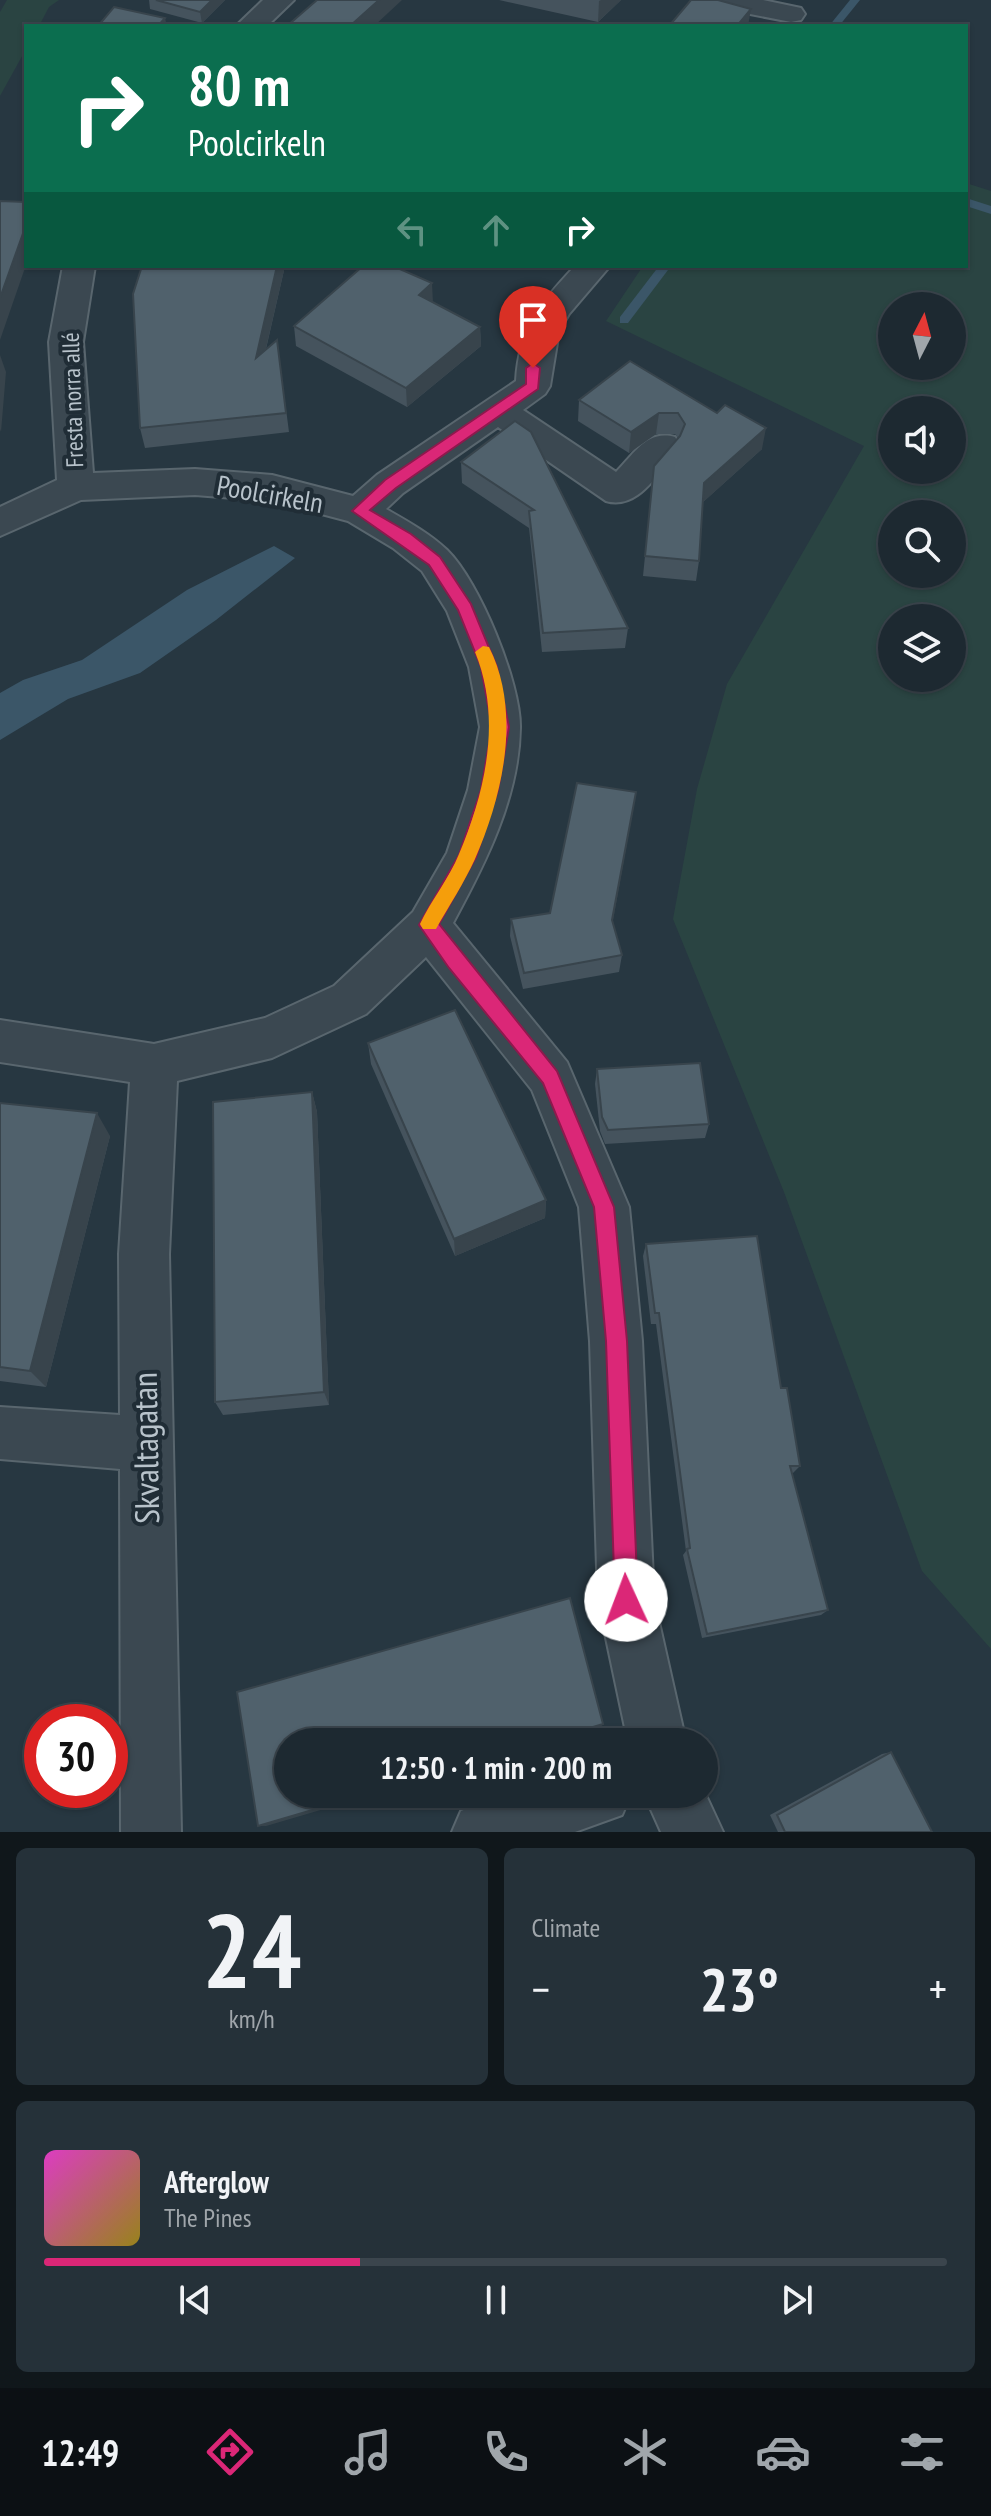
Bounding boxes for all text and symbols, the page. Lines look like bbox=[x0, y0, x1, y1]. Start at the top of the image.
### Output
text: 80 m bbox=[188, 49, 290, 121]
icon: right bbox=[56, 56, 160, 160]
text: Poolcirkeln bbox=[188, 119, 326, 166]
icon: left bbox=[390, 208, 434, 252]
icon: ahead bbox=[474, 208, 518, 252]
icon: right bbox=[558, 208, 602, 252]
pin bbox=[499, 286, 567, 368]
north arrow bbox=[878, 292, 966, 380]
map controls bbox=[878, 292, 966, 692]
icon: arrive bbox=[511, 298, 555, 342]
street label: Fresta norra allé bbox=[55, 332, 90, 468]
button: sound bbox=[878, 396, 966, 484]
street label: Poolcirkeln bbox=[214, 466, 326, 521]
button: search bbox=[878, 500, 966, 588]
button: layers bbox=[878, 604, 966, 692]
street label: Skvaltagatan bbox=[122, 1372, 168, 1524]
position arrow bbox=[584, 1558, 668, 1642]
speed limit sign: 30 bbox=[24, 1704, 128, 1808]
text: 12:50 · 1 min · 200 m bbox=[380, 1748, 612, 1787]
text: 24 bbox=[202, 1882, 301, 2017]
text: Climate bbox=[532, 1911, 600, 1944]
text: 23° bbox=[700, 1950, 779, 2028]
text: − bbox=[532, 1960, 550, 2017]
text: + bbox=[929, 1960, 947, 2017]
text: km/h bbox=[229, 2002, 275, 2035]
text: Afterglow bbox=[164, 2162, 269, 2201]
text: The Pines bbox=[164, 2201, 252, 2234]
icon: previous bbox=[173, 2278, 217, 2322]
icon: pause bbox=[474, 2278, 518, 2322]
icon: next bbox=[775, 2278, 819, 2322]
icon: directions bbox=[202, 2424, 258, 2480]
icon: music bbox=[340, 2424, 396, 2480]
icon: phone bbox=[478, 2424, 534, 2480]
icon: climate bbox=[617, 2424, 673, 2480]
icon: car bbox=[755, 2424, 811, 2480]
icon: filters bbox=[894, 2424, 950, 2480]
text: 12:49 bbox=[41, 2429, 119, 2476]

